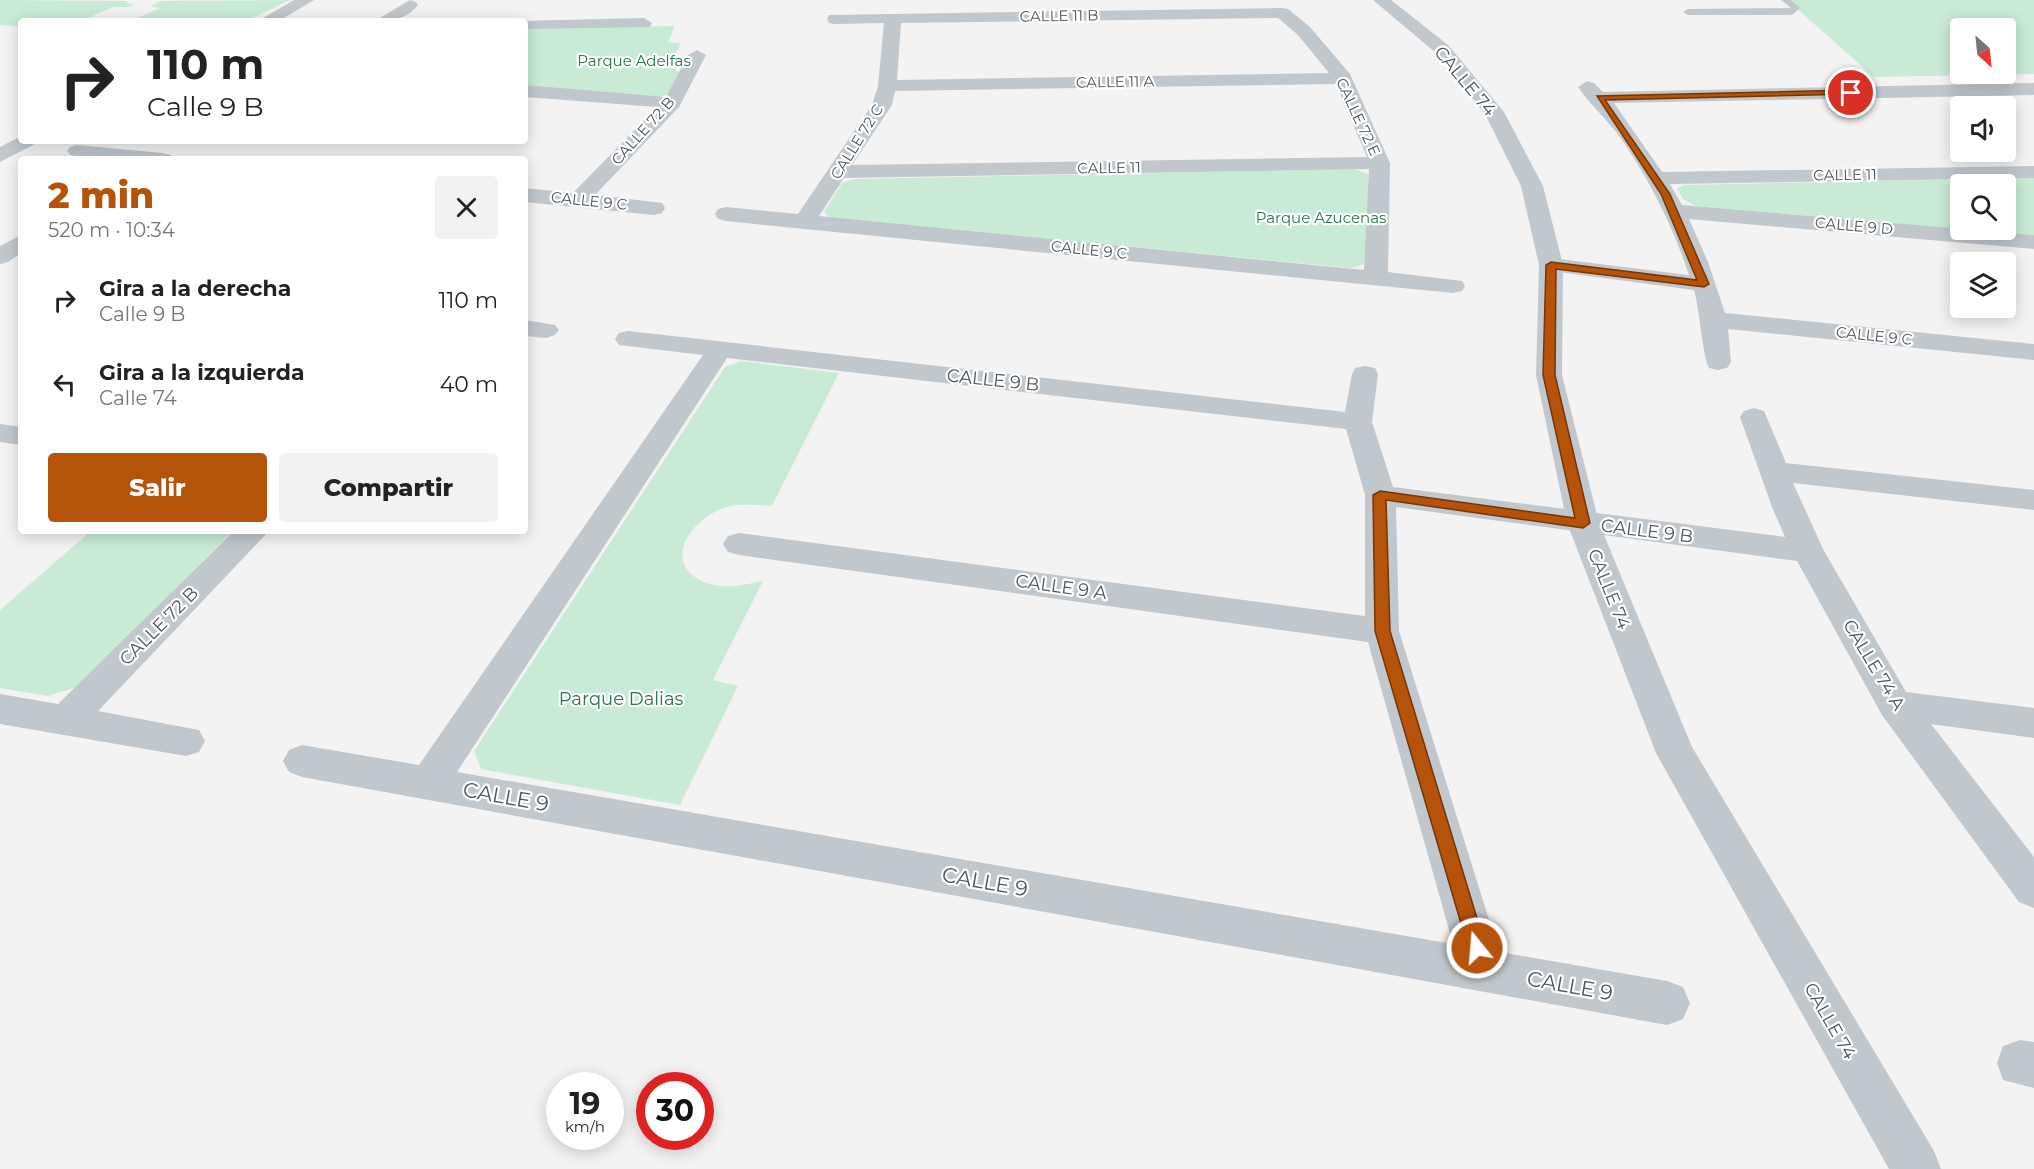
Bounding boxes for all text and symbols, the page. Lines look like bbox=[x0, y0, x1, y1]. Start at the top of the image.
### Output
street label: CALLE 11 B bbox=[1019, 5, 1099, 26]
north arrow bbox=[1950, 18, 2016, 84]
map controls bbox=[1950, 18, 2016, 318]
text: 110 m bbox=[147, 38, 264, 90]
icon: right bbox=[48, 42, 126, 120]
street label: CALLE 74 bbox=[1429, 42, 1501, 121]
park label: Parque Adelfas bbox=[577, 51, 691, 70]
pin bbox=[1825, 67, 1876, 118]
street label: CALLE 11 A bbox=[1076, 71, 1155, 92]
street label: CALLE 72 E bbox=[1332, 75, 1385, 159]
icon: arrive bbox=[1834, 76, 1867, 109]
text: Calle 9 B bbox=[147, 90, 264, 123]
street label: CALLE 72 B bbox=[607, 93, 678, 169]
button: sound bbox=[1950, 96, 2016, 162]
street label: CALLE 72 C bbox=[826, 100, 887, 183]
street label: CALLE 11 bbox=[1077, 157, 1141, 178]
street label: CALLE 11 bbox=[1813, 164, 1877, 185]
text: 2 min bbox=[48, 173, 154, 217]
button: search bbox=[1950, 174, 2016, 240]
button: close bbox=[435, 176, 498, 239]
street label: CALLE 9 C bbox=[550, 187, 628, 214]
park label: Parque Azucenas bbox=[1256, 208, 1386, 227]
street label: CALLE 9 D bbox=[1814, 213, 1894, 238]
text: 520 m · 10:34 bbox=[48, 218, 175, 242]
street label: CALLE 9 C bbox=[1050, 236, 1128, 263]
button: layers bbox=[1950, 252, 2016, 318]
text: Gira a la derecha bbox=[99, 275, 291, 302]
icon: right bbox=[48, 284, 81, 317]
text: 110 m bbox=[438, 287, 498, 314]
text: Calle 9 B bbox=[99, 302, 185, 326]
street label: CALLE 9 C bbox=[1835, 322, 1913, 349]
text: Gira a la izquierda bbox=[99, 359, 305, 386]
street label: CALLE 9 B bbox=[946, 364, 1040, 396]
icon: left bbox=[48, 368, 81, 401]
text: 40 m bbox=[440, 371, 498, 398]
text: Calle 74 bbox=[99, 386, 177, 410]
button: Salir bbox=[48, 453, 267, 522]
button: Compartir bbox=[279, 453, 498, 522]
street label: CALLE 9 B bbox=[1600, 514, 1694, 548]
street label: CALLE 74 bbox=[1583, 546, 1635, 632]
street label: CALLE 9 A bbox=[1014, 570, 1108, 604]
street label: CALLE 72 B bbox=[115, 582, 203, 670]
street label: CALLE 74 A bbox=[1838, 616, 1910, 715]
park label: Parque Dalias bbox=[559, 688, 684, 710]
street label: CALLE 9 bbox=[461, 777, 551, 816]
street label: CALLE 9 bbox=[940, 862, 1030, 901]
position arrow bbox=[1445, 916, 1509, 980]
street label: CALLE 9 bbox=[1525, 966, 1615, 1005]
street label: CALLE 74 bbox=[1799, 979, 1861, 1063]
speed limit sign: 30 bbox=[636, 1072, 714, 1150]
text: 19 bbox=[570, 1085, 600, 1122]
text: km/h bbox=[565, 1117, 605, 1136]

